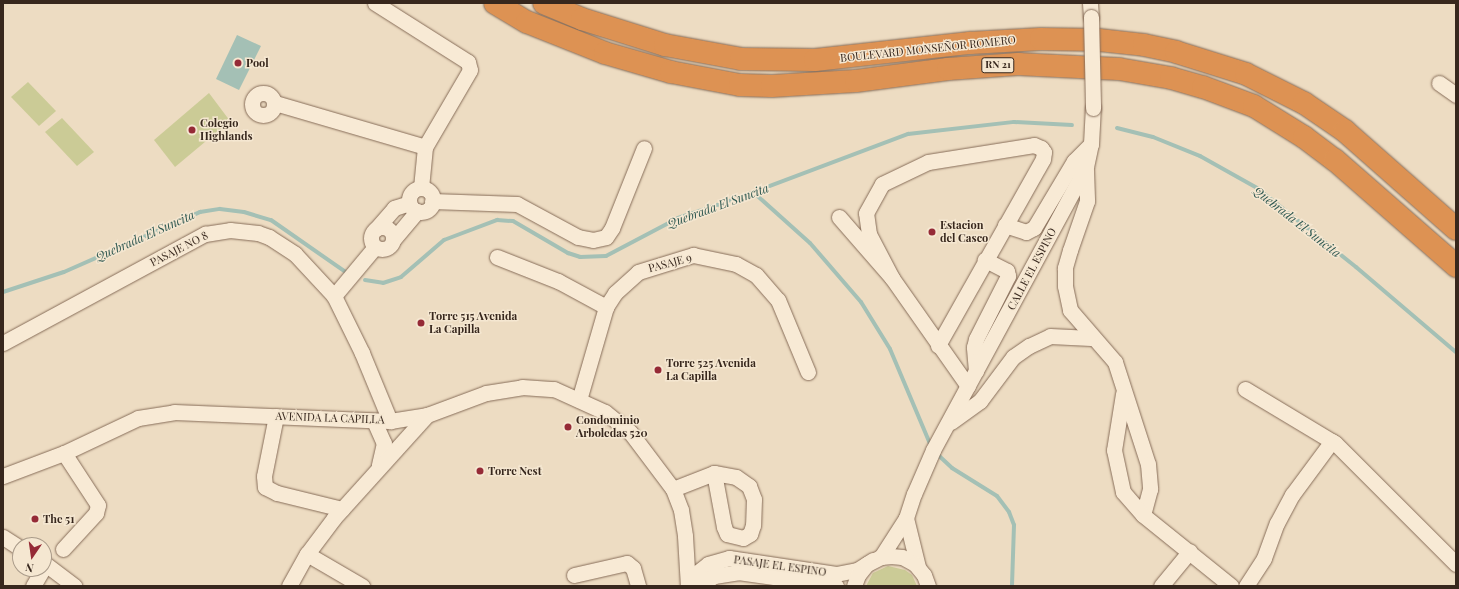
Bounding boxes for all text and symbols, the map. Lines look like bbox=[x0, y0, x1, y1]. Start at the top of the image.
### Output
street label: BOULEVARD MONSEÑOR ROMERO bbox=[839, 33, 1017, 65]
place label: Pool bbox=[246, 56, 269, 70]
road number: RN 21 bbox=[981, 57, 1015, 73]
marker: Pool bbox=[233, 58, 243, 68]
place label: Colegio Highlands bbox=[200, 117, 253, 143]
marker: Colegio Highlands bbox=[187, 125, 197, 135]
water label: Quebrada El Suncita bbox=[665, 181, 771, 231]
water label: Quebrada El Suncita bbox=[1250, 183, 1344, 261]
water label: Quebrada El Suncita bbox=[93, 208, 197, 264]
place label: Estacion del Casco bbox=[940, 219, 988, 245]
street label: CALLE EL ESPINO bbox=[1005, 226, 1059, 312]
marker: Estacion del Casco bbox=[927, 227, 937, 237]
street label: PASAJE NO 8 bbox=[148, 229, 210, 269]
street label: PASAJE 9 bbox=[647, 251, 693, 275]
place label: Torre 515 Avenida La Capilla bbox=[429, 310, 518, 336]
marker: Torre 515 Avenida La Capilla bbox=[416, 318, 426, 328]
place label: Torre 525 Avenida La Capilla bbox=[666, 357, 756, 383]
marker: Torre 525 Avenida La Capilla bbox=[653, 365, 663, 375]
street label: AVENIDA LA CAPILLA bbox=[275, 409, 385, 427]
place label: Condominio Arboledas 520 bbox=[576, 414, 647, 440]
marker: Condominio Arboledas 520 bbox=[563, 422, 573, 432]
place label: Torre Nest bbox=[488, 464, 542, 478]
marker: Torre Nest bbox=[475, 466, 485, 476]
place label: The 51 bbox=[43, 512, 74, 526]
marker: The 51 bbox=[30, 514, 40, 524]
north arrow bbox=[12, 537, 52, 577]
street label: PASAJE EL ESPINO bbox=[733, 553, 827, 579]
text: N bbox=[24, 560, 35, 576]

